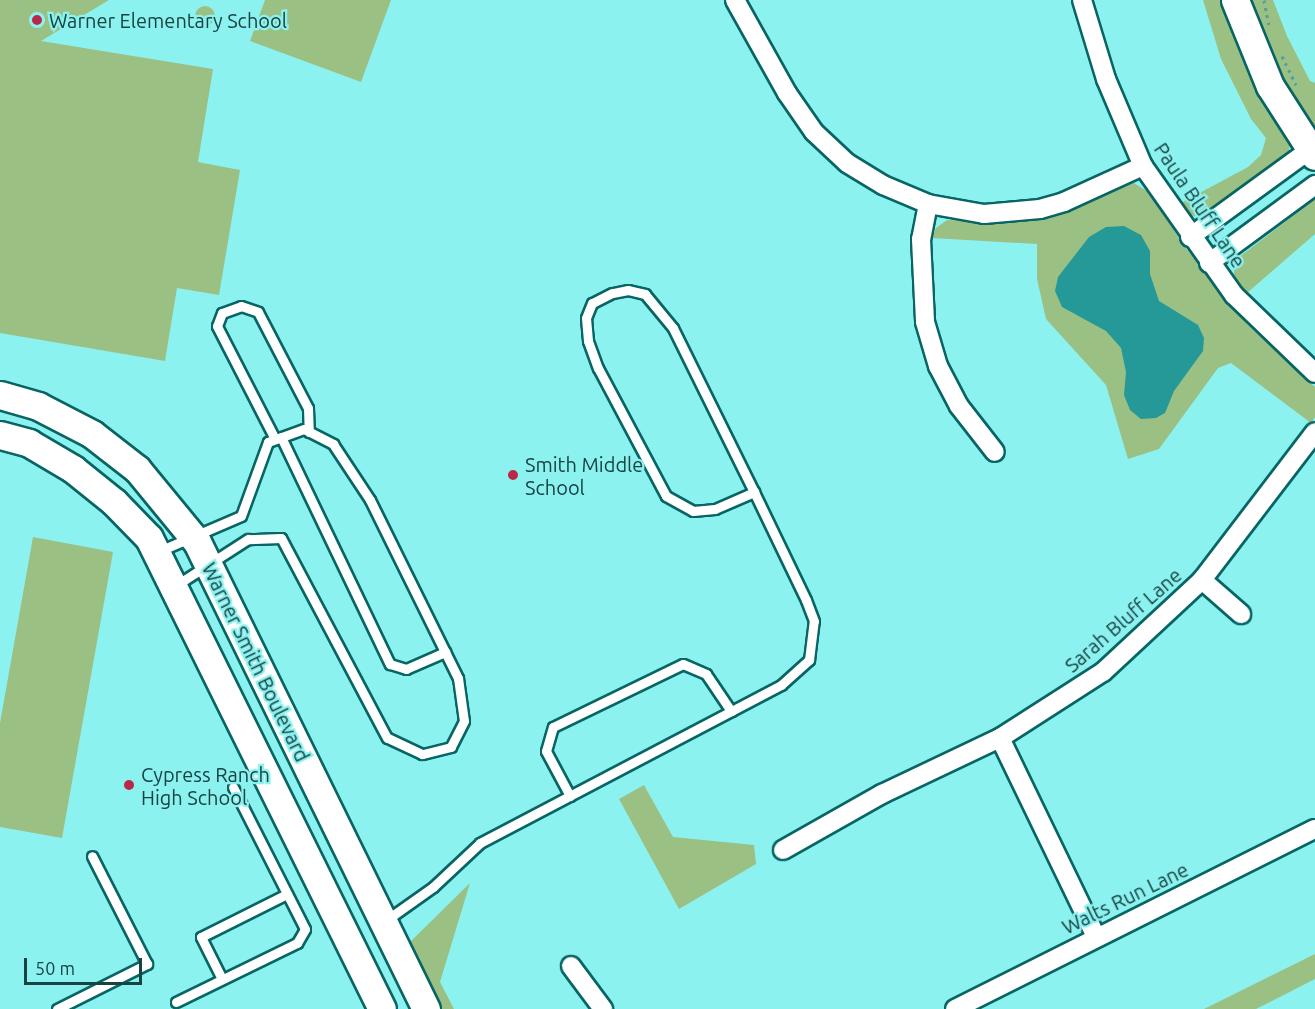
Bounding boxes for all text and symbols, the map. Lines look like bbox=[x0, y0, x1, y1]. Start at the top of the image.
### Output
place label: Warner Elementary School bbox=[49, 8, 287, 32]
marker: Warner Elementary School bbox=[30, 13, 44, 27]
street label: Paula Bluff Lane bbox=[1149, 138, 1251, 272]
place label: Smith Middle School bbox=[525, 452, 643, 499]
marker: Smith Middle School bbox=[506, 468, 520, 482]
street label: Warner Smith Boulevard bbox=[197, 559, 315, 765]
street label: Sarah Bluff Lane bbox=[1060, 563, 1186, 677]
place label: Cypress Ranch High School bbox=[141, 762, 270, 809]
marker: Cypress Ranch High School bbox=[122, 778, 136, 792]
street label: Walts Run Lane bbox=[1058, 857, 1192, 939]
scale bar bbox=[27, 946, 146, 984]
text: 50 m bbox=[35, 958, 75, 978]

